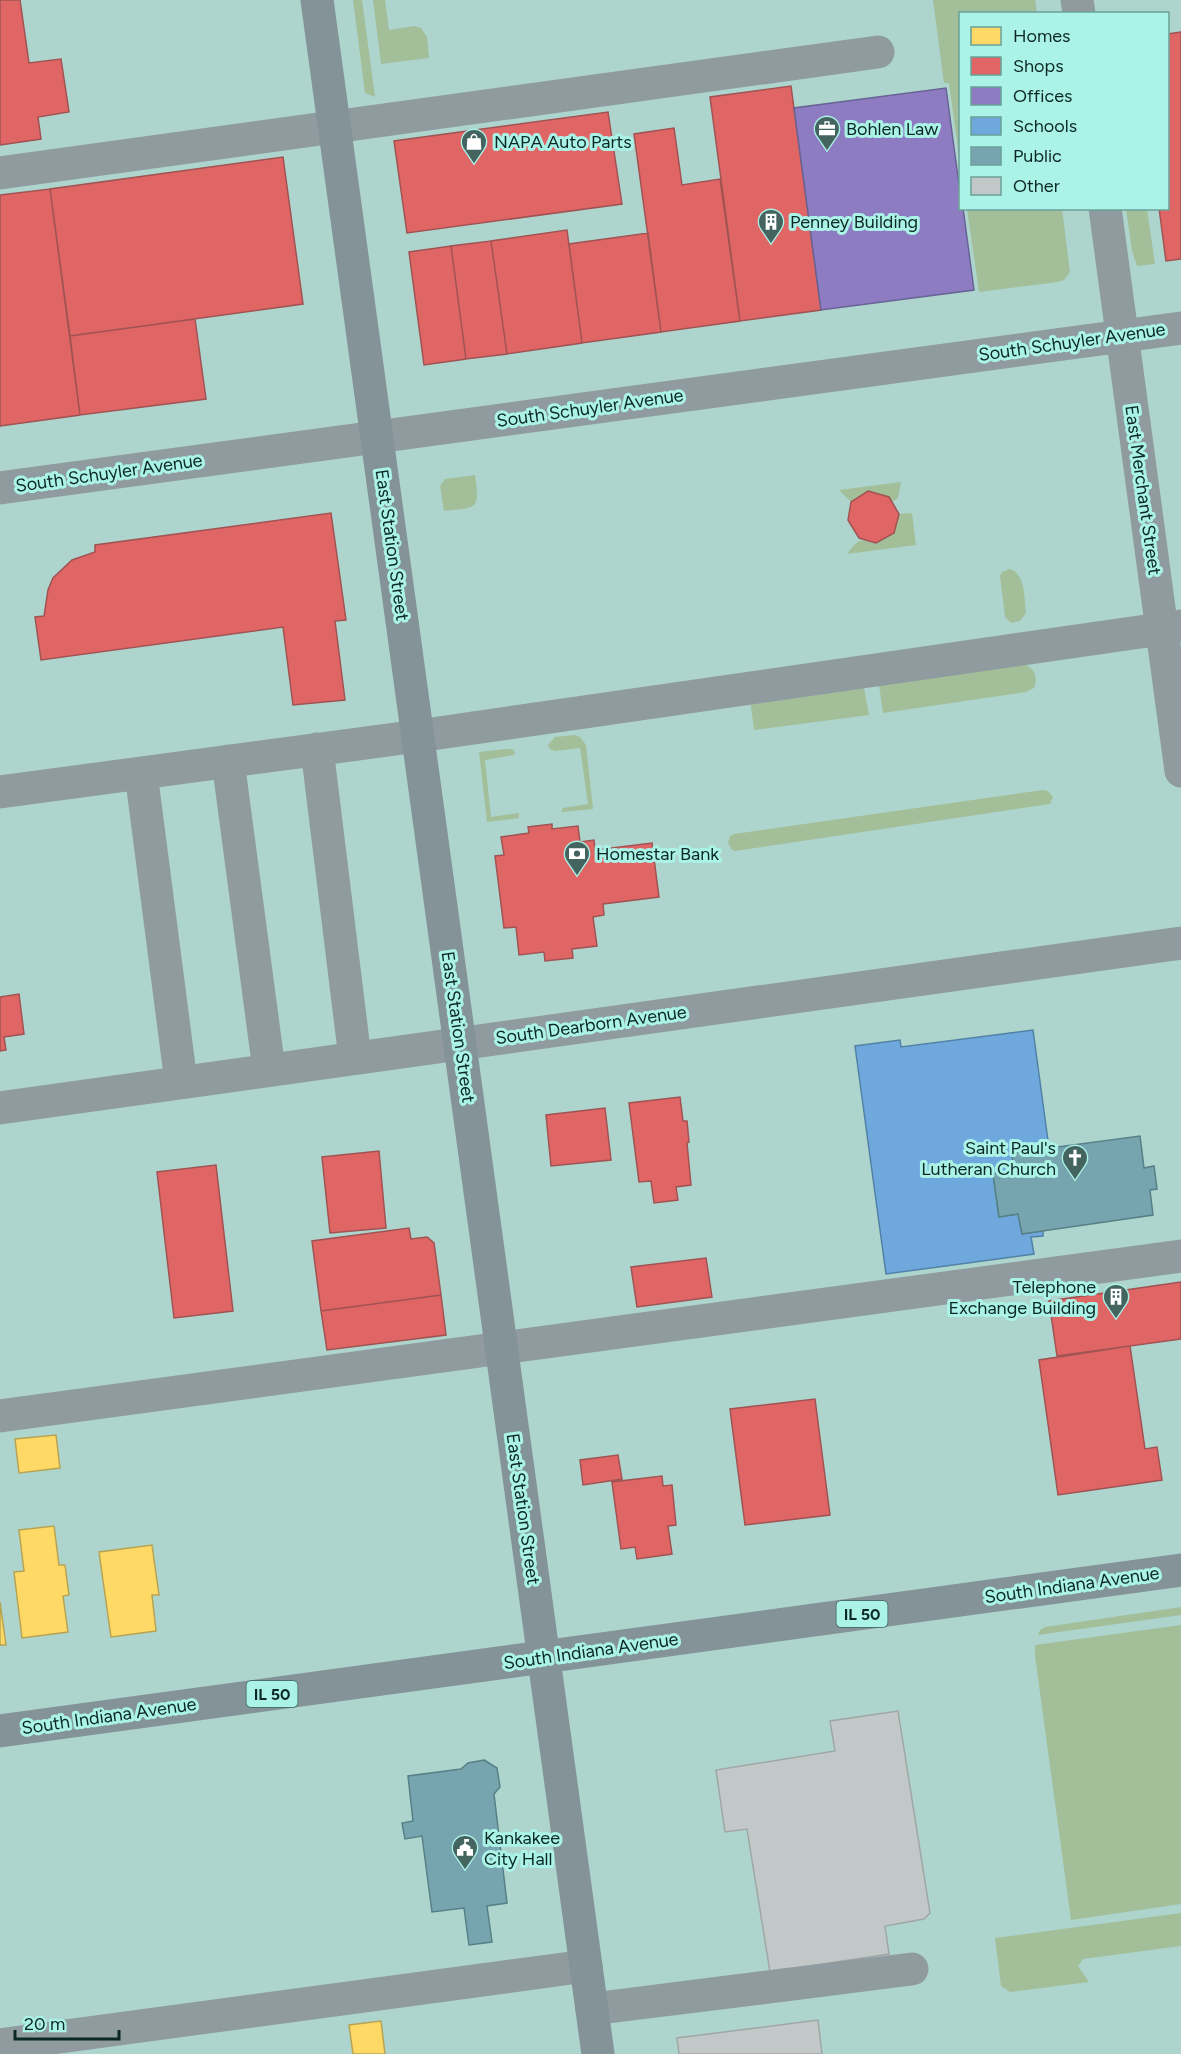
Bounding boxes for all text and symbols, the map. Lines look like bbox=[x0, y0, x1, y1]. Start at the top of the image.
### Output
legend bbox=[959, 12, 1169, 210]
text: Homes bbox=[1013, 25, 1071, 47]
text: Shops bbox=[1013, 55, 1064, 77]
text: Offices bbox=[1013, 85, 1072, 107]
office icon: Bohlen Law bbox=[812, 114, 842, 152]
text: Schools bbox=[1013, 115, 1077, 137]
place label: Bohlen Law bbox=[846, 118, 938, 140]
shop icon: NAPA Auto Parts bbox=[459, 127, 489, 165]
place label: NAPA Auto Parts bbox=[494, 131, 632, 153]
text: Public bbox=[1013, 145, 1062, 167]
text: Other bbox=[1013, 175, 1060, 197]
building icon: Penney Building bbox=[756, 207, 786, 245]
place label: Penney Building bbox=[790, 211, 918, 233]
street label: South Schuyler Avenue bbox=[977, 318, 1167, 366]
street label: South Schuyler Avenue bbox=[495, 384, 685, 432]
street label: East Merchant Street bbox=[1120, 404, 1166, 577]
street label: South Schuyler Avenue bbox=[14, 449, 204, 497]
street label: East Station Street bbox=[370, 468, 414, 622]
bank icon: Homestar Bank bbox=[562, 839, 592, 877]
place label: Homestar Bank bbox=[596, 843, 719, 865]
street label: East Station Street bbox=[436, 950, 480, 1104]
street label: South Dearborn Avenue bbox=[494, 1001, 688, 1049]
place label: Saint Paul's Lutheran Church bbox=[921, 1137, 1056, 1180]
church icon: Saint Paul's Lutheran Church bbox=[1060, 1143, 1090, 1181]
place label: Telephone Exchange Building bbox=[949, 1276, 1096, 1319]
building icon: Telephone Exchange Building bbox=[1101, 1282, 1131, 1320]
street label: East Station Street bbox=[501, 1432, 545, 1586]
street label: South Indiana Avenue bbox=[983, 1562, 1161, 1608]
road number: IL 50 bbox=[836, 1601, 888, 1627]
street label: South Indiana Avenue bbox=[502, 1628, 680, 1674]
road number: IL 50 bbox=[246, 1681, 298, 1707]
street label: South Indiana Avenue bbox=[20, 1693, 198, 1739]
place label: Kankakee City Hall bbox=[484, 1827, 560, 1870]
public building icon: Kankakee City Hall bbox=[450, 1833, 480, 1871]
scale bar bbox=[15, 2003, 118, 2041]
text: 20 m bbox=[24, 2013, 65, 2035]

